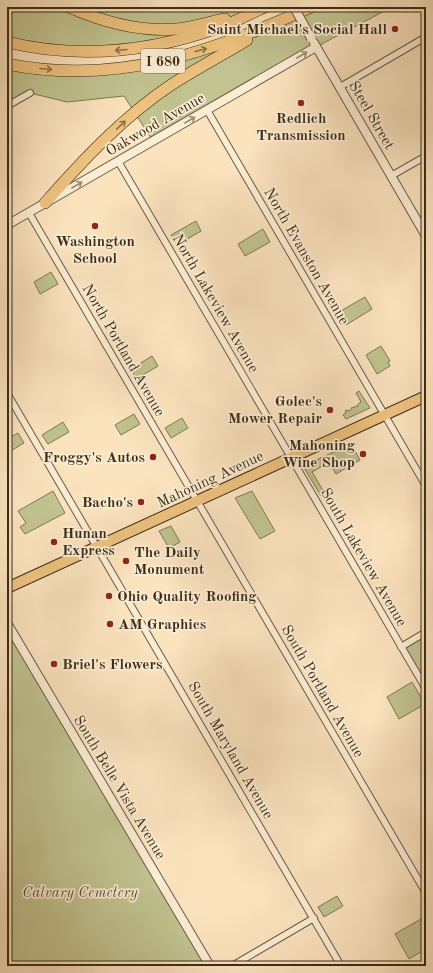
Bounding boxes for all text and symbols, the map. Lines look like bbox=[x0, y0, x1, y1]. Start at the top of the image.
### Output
place label: Saint Michael's Social Hall bbox=[207, 23, 387, 38]
marker: Saint Michael's Social Hall bbox=[390, 24, 400, 34]
one-way arrow bbox=[195, 46, 208, 54]
one-way arrow bbox=[115, 47, 128, 54]
road number: I 680 bbox=[141, 49, 185, 73]
one-way arrow bbox=[296, 50, 308, 58]
one-way arrow bbox=[39, 66, 52, 73]
street label: Steel Street bbox=[345, 79, 396, 153]
street label: Oakwood Avenue bbox=[104, 91, 208, 160]
marker: Redlich Transmission bbox=[296, 98, 306, 108]
place label: Redlich Transmission bbox=[256, 112, 346, 144]
one-way arrow bbox=[184, 115, 196, 123]
one-way arrow bbox=[116, 120, 126, 130]
one-way arrow bbox=[71, 180, 83, 188]
street label: North Evanston Avenue bbox=[260, 186, 351, 328]
marker: Washington School bbox=[90, 221, 100, 231]
street label: North Lakeview Avenue bbox=[169, 232, 261, 376]
place label: Washington School bbox=[55, 235, 135, 267]
street label: North Portland Avenue bbox=[79, 282, 167, 420]
place label: Golec's Mower Repair bbox=[228, 395, 322, 427]
marker: Golec's Mower Repair bbox=[325, 405, 335, 415]
place label: Mahoning Wine Shop bbox=[282, 439, 356, 471]
street label: Mahoning Avenue bbox=[155, 449, 266, 512]
marker: Mahoning Wine Shop bbox=[358, 449, 368, 459]
place label: Froggy's Autos bbox=[43, 451, 145, 466]
marker: Froggy's Autos bbox=[148, 452, 158, 462]
street label: South Lakeview Avenue bbox=[317, 486, 408, 630]
place label: Bacho's bbox=[82, 496, 133, 511]
marker: Bacho's bbox=[136, 497, 146, 507]
place label: Hunan Express bbox=[62, 527, 115, 559]
marker: Hunan Express bbox=[49, 537, 59, 547]
place label: The Daily Monument bbox=[134, 546, 205, 578]
marker: The Daily Monument bbox=[121, 556, 131, 566]
place label: Ohio Quality Roofing bbox=[117, 590, 257, 605]
marker: Ohio Quality Roofing bbox=[104, 591, 114, 601]
place label: AM Graphics bbox=[118, 618, 206, 633]
marker: AM Graphics bbox=[105, 619, 115, 629]
street label: South Portland Avenue bbox=[278, 623, 366, 760]
place label: Briel's Flowers bbox=[62, 658, 162, 673]
marker: Briel's Flowers bbox=[49, 659, 59, 669]
street label: South Maryland Avenue bbox=[184, 680, 275, 822]
street label: South Belle Vista Avenue bbox=[70, 713, 168, 862]
park label: Calvary Cemetery bbox=[22, 886, 138, 901]

